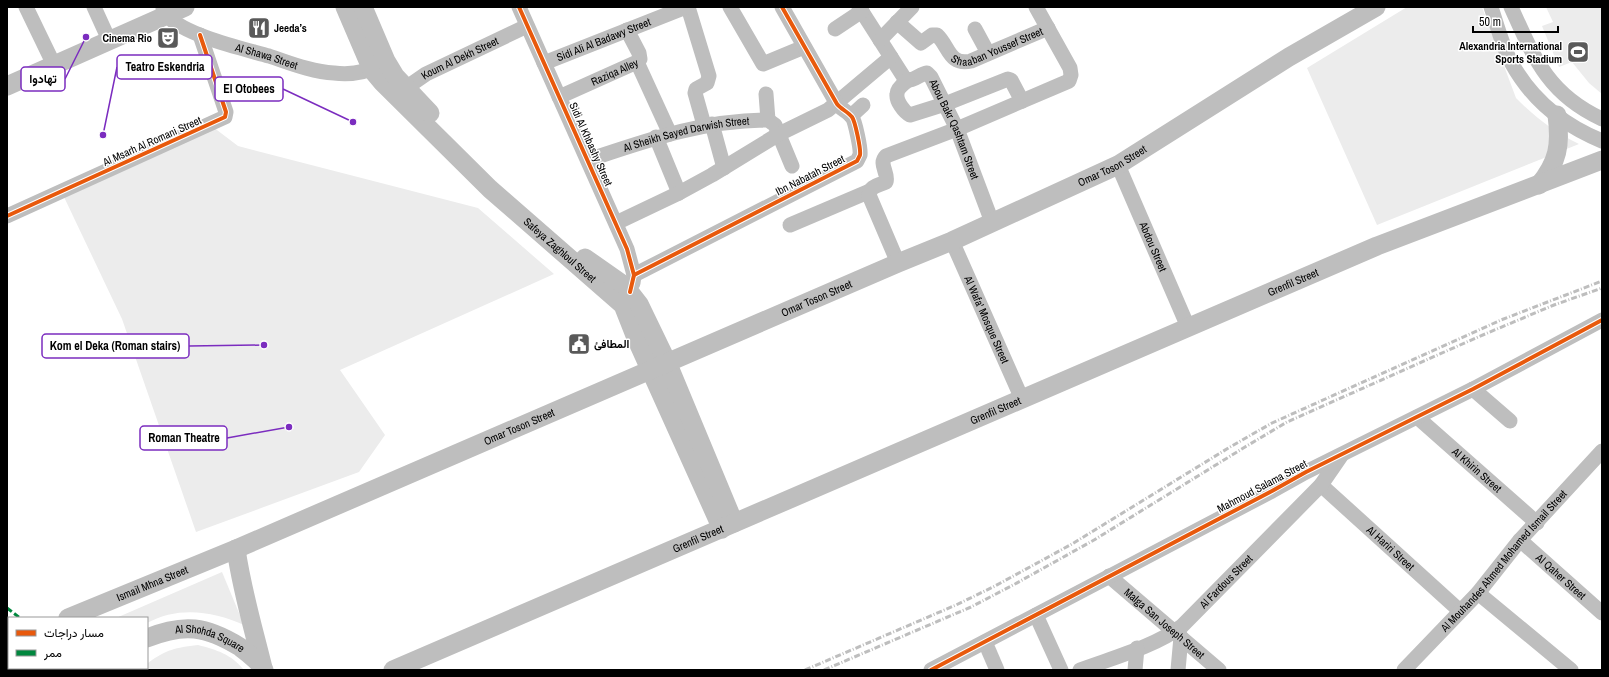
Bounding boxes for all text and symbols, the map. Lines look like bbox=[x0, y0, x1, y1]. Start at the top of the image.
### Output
scale bar bbox=[1473, 8, 1558, 34]
street label: Sidi Ali Al Badawy Street bbox=[554, 14, 653, 64]
text: 50 m bbox=[1479, 14, 1501, 30]
restaurant icon: Jeeda’s bbox=[246, 15, 272, 41]
place label: Jeeda’s bbox=[274, 21, 307, 35]
street label: Shaaban Youssef Street bbox=[948, 24, 1045, 69]
theatre icon: Cinema Rio bbox=[155, 25, 181, 51]
place label: Cinema Rio bbox=[102, 31, 152, 45]
street label: Koum Al Dekh Street bbox=[418, 33, 501, 82]
place label: Alexandria International Sports Stadium bbox=[1459, 39, 1562, 66]
sports icon: Alexandria International Sports Stadium bbox=[1565, 39, 1591, 65]
street label: Al Shawa Street bbox=[233, 40, 300, 72]
callout: Teatro Eskendria bbox=[117, 55, 212, 79]
street label: Raziqa Alley bbox=[589, 55, 641, 89]
text: Teatro Eskendria bbox=[125, 59, 205, 75]
callout: تهادوا bbox=[21, 67, 65, 91]
text: تهادوا bbox=[29, 71, 57, 87]
street label: Abou Bakr Qashtam Street bbox=[926, 76, 982, 182]
callout: El Otobees bbox=[215, 77, 283, 101]
text: El Otobees bbox=[223, 81, 275, 97]
street label: Sidi Al Khbashy Street bbox=[566, 100, 616, 189]
street label: Al Msarh Al Romani Street bbox=[100, 113, 204, 169]
street label: Al Sheikh Sayed Darwish Street bbox=[620, 114, 750, 155]
street label: Omar Toson Street bbox=[1076, 142, 1149, 189]
street label: Ibn Nabatah Street bbox=[773, 151, 847, 198]
street label: Safeya Zaghloul Street bbox=[521, 214, 600, 286]
street label: Abdou Street bbox=[1136, 219, 1170, 274]
street label: Grenfil Street bbox=[1266, 265, 1321, 299]
street label: Al Wafa' Mosque Street bbox=[961, 273, 1013, 366]
street label: Omar Toson Street bbox=[779, 277, 855, 320]
public building icon: المطافئ bbox=[566, 331, 592, 357]
callout: Kom el Deka (Roman stairs) bbox=[42, 334, 189, 358]
place label: المطافئ bbox=[594, 337, 629, 351]
text: Kom el Deka (Roman stairs) bbox=[50, 338, 180, 354]
street label: Grenfil Street bbox=[968, 393, 1023, 427]
street label: Omar Toson Street bbox=[482, 405, 557, 448]
callout: Roman Theatre bbox=[140, 426, 227, 450]
text: Roman Theatre bbox=[148, 430, 220, 446]
street label: Al Khirin Street bbox=[1449, 444, 1505, 496]
street label: Mahmoud Salama Street bbox=[1215, 456, 1310, 516]
street label: Al Mouhandes Ahmed Mohamed Ismail Street bbox=[1437, 487, 1570, 635]
street label: Grenfil Street bbox=[670, 521, 726, 556]
street label: Al Hariri Street bbox=[1363, 522, 1418, 574]
street label: Al Qaher Street bbox=[1532, 550, 1589, 603]
street label: Al Fardous Street bbox=[1196, 551, 1256, 612]
street label: Ismail Mhna Street bbox=[114, 562, 190, 604]
street label: Malga San Joseph Street bbox=[1121, 585, 1208, 662]
legend bbox=[8, 617, 148, 669]
street label: Al Shohda Square bbox=[173, 622, 248, 655]
text: مسار دراجات bbox=[44, 625, 104, 641]
text: ممر bbox=[43, 645, 62, 661]

